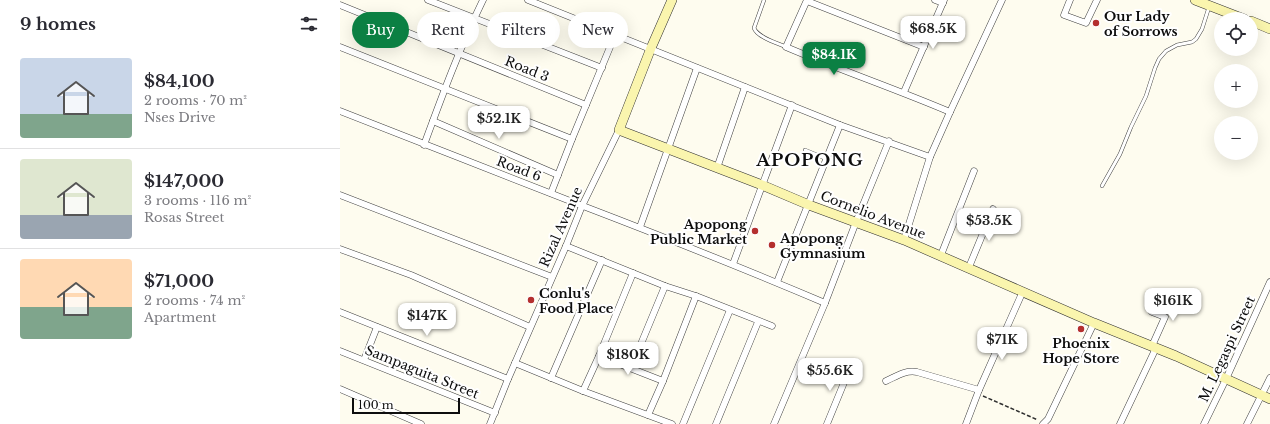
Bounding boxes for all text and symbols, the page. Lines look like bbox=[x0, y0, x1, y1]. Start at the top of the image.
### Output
place label: Our Lady of Sorrows bbox=[1104, 8, 1178, 40]
chip: Buy bbox=[352, 12, 409, 48]
chip: Rent bbox=[417, 12, 479, 48]
chip: Filters bbox=[487, 12, 560, 48]
chip: New bbox=[568, 12, 628, 48]
map controls bbox=[1214, 12, 1258, 160]
button: locate bbox=[1214, 12, 1258, 56]
icon: filters bbox=[298, 13, 320, 35]
text: 9 homes bbox=[20, 14, 96, 35]
pin: $68.5K bbox=[900, 16, 966, 50]
marker: Our Lady of Sorrows bbox=[1091, 18, 1101, 28]
text: $68.5K bbox=[909, 20, 957, 37]
pin: $84.1K bbox=[801, 42, 867, 76]
text: $84.1K bbox=[812, 46, 857, 63]
street label: Road 3 bbox=[502, 52, 552, 86]
button: + bbox=[1214, 64, 1258, 108]
text: $84,100 bbox=[144, 71, 215, 92]
icon: home bbox=[52, 74, 100, 122]
text: 2 rooms · 70 m² bbox=[144, 92, 247, 109]
pin: $52.1K bbox=[466, 106, 532, 140]
text: Nses Drive bbox=[144, 109, 216, 126]
text: $52.1K bbox=[477, 110, 521, 127]
button: − bbox=[1214, 116, 1258, 160]
district label: APOPONG bbox=[755, 150, 864, 171]
street label: Road 6 bbox=[494, 153, 544, 185]
text: $147,000 bbox=[144, 171, 224, 192]
icon: home bbox=[52, 175, 100, 223]
street label: Rizal Avenue bbox=[536, 184, 586, 270]
street label: Cornelio Avenue bbox=[818, 187, 928, 243]
text: 3 rooms · 116 m² bbox=[144, 192, 251, 209]
pin: $53.5K bbox=[956, 208, 1022, 242]
text: Rosas Street bbox=[144, 209, 224, 226]
text: $53.5K bbox=[966, 212, 1012, 229]
place label: Apopong Public Market bbox=[650, 216, 748, 248]
marker: Apopong Public Market bbox=[750, 226, 760, 236]
place label: Apopong Gymnasium bbox=[779, 230, 866, 262]
marker: Apopong Gymnasium bbox=[767, 240, 777, 250]
text: $71,000 bbox=[144, 271, 214, 292]
icon: home bbox=[52, 275, 100, 323]
place label: Conlu's Food Place bbox=[539, 285, 614, 317]
pin: $161K bbox=[1145, 288, 1201, 322]
text: 2 rooms · 74 m² bbox=[144, 292, 245, 309]
text: $161K bbox=[1153, 292, 1193, 309]
street label: M. Legaspi Street bbox=[1195, 293, 1259, 405]
marker: Conlu's Food Place bbox=[526, 295, 536, 305]
pin: $147K bbox=[399, 303, 455, 337]
text: $147K bbox=[407, 307, 447, 324]
text: Apartment bbox=[144, 309, 216, 326]
marker: Phoenix Hope Store bbox=[1076, 324, 1086, 334]
pin: $71K bbox=[978, 327, 1026, 361]
text: $71K bbox=[986, 331, 1018, 348]
place label: Phoenix Hope Store bbox=[1043, 335, 1120, 367]
street label: Sampaguita Street bbox=[363, 341, 481, 403]
pin: $180K bbox=[600, 342, 656, 376]
text: $180K bbox=[607, 346, 649, 363]
pin: $55.6K bbox=[797, 358, 863, 392]
text: $55.6K bbox=[807, 362, 853, 379]
scale bar bbox=[352, 396, 460, 415]
text: 100 m bbox=[358, 398, 394, 412]

